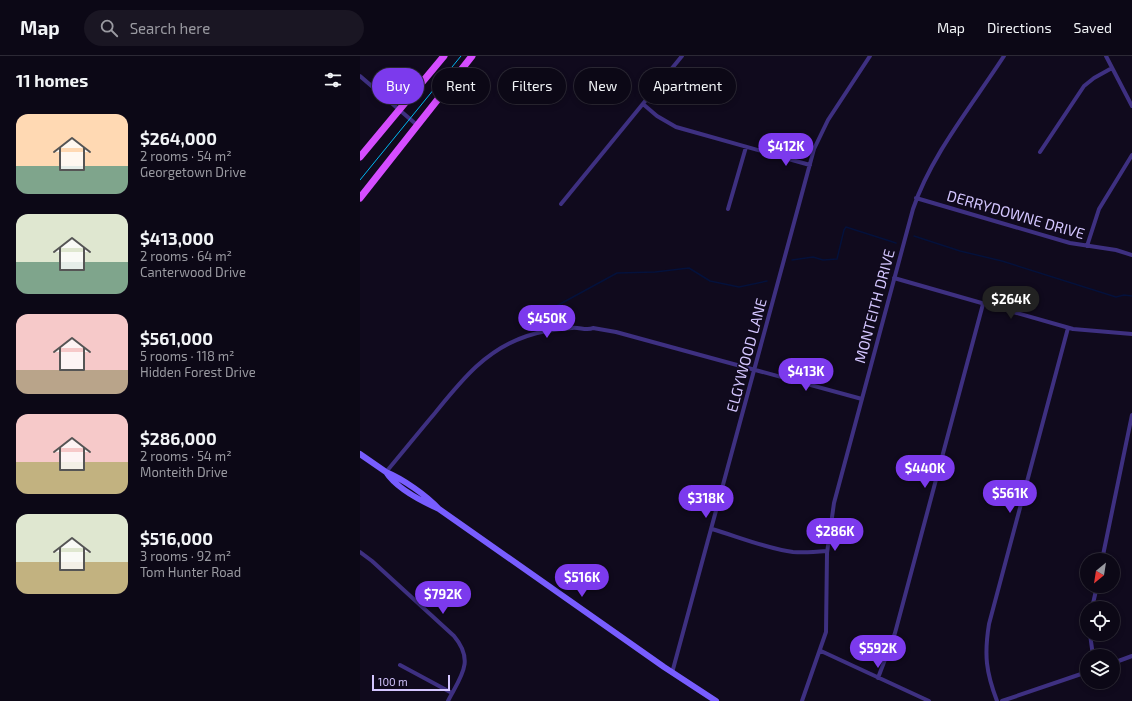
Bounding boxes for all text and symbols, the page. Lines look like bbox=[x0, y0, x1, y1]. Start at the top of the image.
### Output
search box bbox=[84, 10, 364, 46]
text: Map bbox=[20, 16, 60, 39]
icon: search bbox=[98, 17, 120, 39]
text: Search here bbox=[130, 19, 210, 37]
text: Map bbox=[937, 19, 965, 36]
text: Directions bbox=[987, 19, 1052, 36]
text: Saved bbox=[1074, 19, 1112, 36]
chip: Buy bbox=[372, 68, 424, 104]
chip: Rent bbox=[432, 68, 490, 104]
chip: Filters bbox=[498, 68, 566, 104]
chip: New bbox=[574, 68, 631, 104]
chip: Apartment bbox=[639, 68, 736, 104]
icon: filters bbox=[322, 69, 344, 91]
text: 11 homes bbox=[16, 70, 88, 90]
text: $264,000 bbox=[140, 128, 217, 148]
icon: home bbox=[48, 130, 96, 178]
pin: $412K bbox=[758, 133, 814, 167]
text: $412K bbox=[767, 138, 805, 154]
text: 2 rooms · 54 m² bbox=[140, 148, 232, 164]
text: Georgetown Drive bbox=[140, 164, 246, 180]
street label: DERRYDOWNE DRIVE bbox=[945, 186, 1087, 242]
text: $413,000 bbox=[140, 228, 214, 248]
icon: home bbox=[48, 230, 96, 278]
street label: MONTEITH DRIVE bbox=[850, 247, 898, 365]
text: 2 rooms · 64 m² bbox=[140, 248, 232, 264]
text: Canterwood Drive bbox=[140, 264, 246, 280]
pin: $264K bbox=[983, 286, 1039, 320]
text: $264K bbox=[991, 291, 1031, 307]
street label: ELGYWOOD LANE bbox=[722, 296, 770, 414]
pin: $450K bbox=[519, 305, 575, 339]
text: $450K bbox=[527, 310, 567, 326]
text: $561,000 bbox=[140, 328, 213, 348]
icon: home bbox=[48, 330, 96, 378]
text: 5 rooms · 118 m² bbox=[140, 348, 234, 364]
pin: $413K bbox=[778, 358, 834, 392]
text: $413K bbox=[787, 363, 825, 379]
text: Hidden Forest Drive bbox=[140, 364, 256, 380]
text: $286,000 bbox=[140, 428, 217, 448]
icon: home bbox=[48, 430, 96, 478]
text: 2 rooms · 54 m² bbox=[140, 448, 232, 464]
pin: $440K bbox=[897, 455, 953, 489]
text: $440K bbox=[905, 460, 945, 476]
text: Monteith Drive bbox=[140, 464, 228, 480]
pin: $561K bbox=[982, 480, 1038, 514]
pin: $318K bbox=[678, 485, 734, 519]
text: $561K bbox=[992, 485, 1028, 501]
text: $318K bbox=[688, 490, 724, 506]
pin: $286K bbox=[807, 518, 863, 552]
text: $286K bbox=[815, 523, 855, 539]
text: $516,000 bbox=[140, 528, 213, 548]
icon: home bbox=[48, 530, 96, 578]
text: 3 rooms · 92 m² bbox=[140, 548, 231, 564]
north arrow bbox=[1080, 553, 1120, 593]
map controls bbox=[1080, 553, 1120, 689]
text: Tom Hunter Road bbox=[140, 564, 241, 580]
pin: $516K bbox=[554, 564, 610, 598]
text: $516K bbox=[564, 569, 600, 585]
pin: $792K bbox=[415, 581, 471, 615]
text: $792K bbox=[424, 586, 462, 602]
button: locate bbox=[1080, 601, 1120, 641]
pin: $592K bbox=[850, 635, 906, 669]
text: $592K bbox=[859, 640, 897, 656]
button: layers bbox=[1080, 649, 1120, 689]
scale bar bbox=[372, 673, 450, 692]
text: 100 m bbox=[378, 675, 408, 688]

